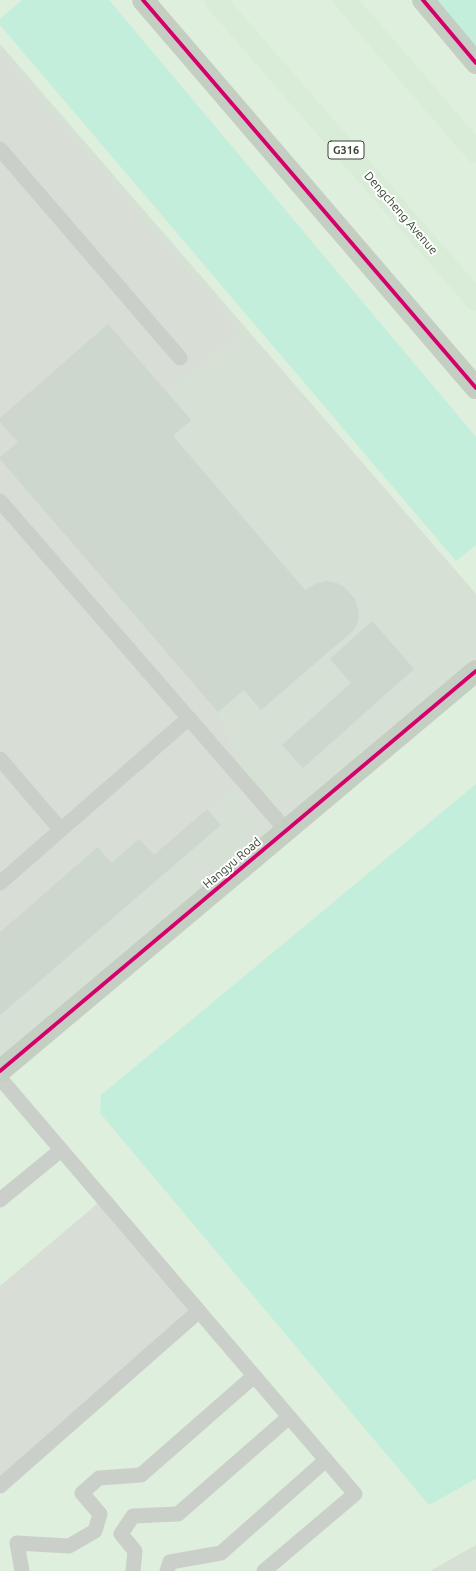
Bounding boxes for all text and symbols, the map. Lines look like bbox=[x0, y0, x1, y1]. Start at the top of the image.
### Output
road number: G316 bbox=[328, 141, 364, 159]
street label: Dengcheng Avenue bbox=[361, 169, 441, 257]
street label: Hangyu Road bbox=[200, 835, 264, 891]

